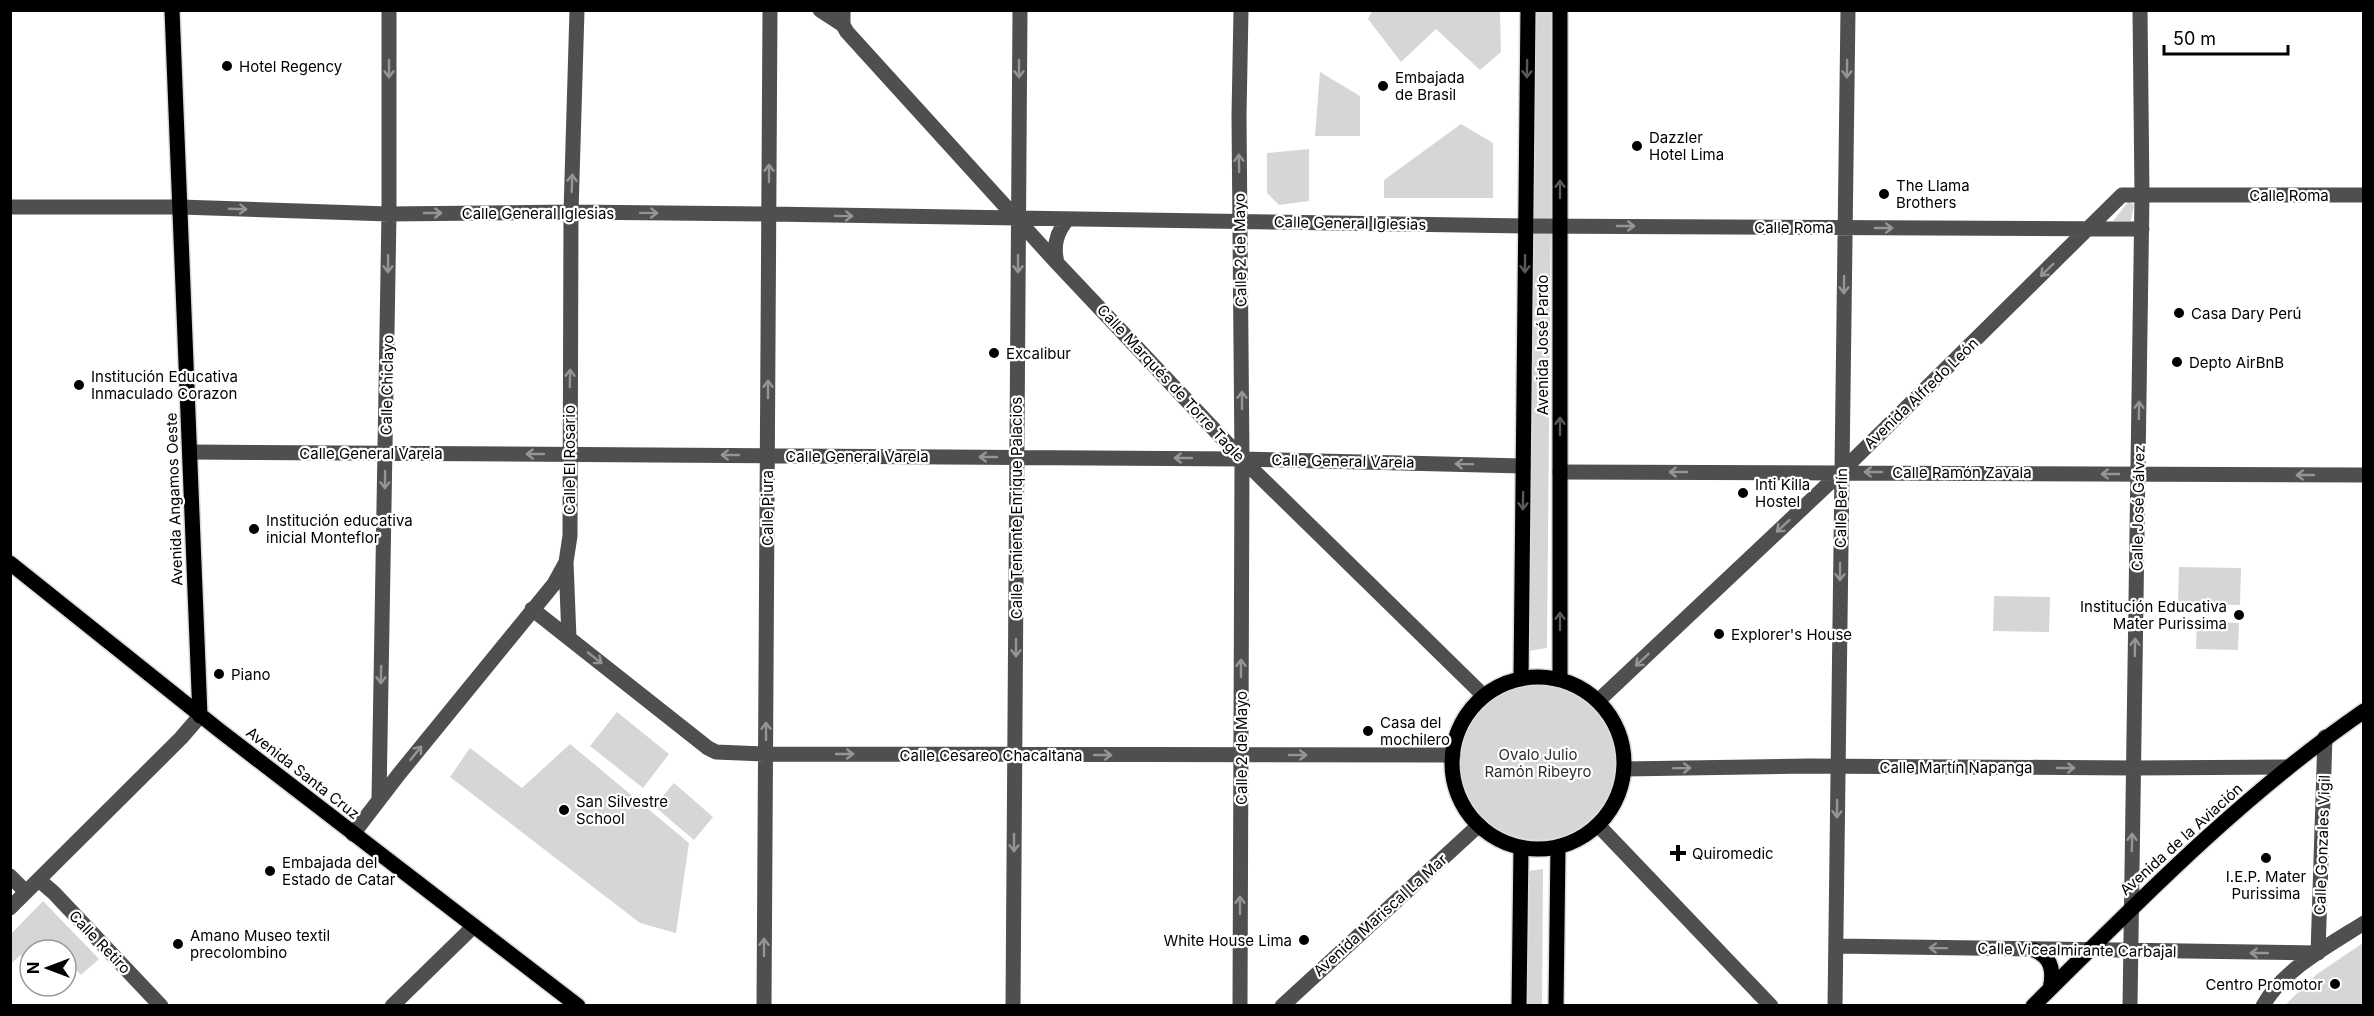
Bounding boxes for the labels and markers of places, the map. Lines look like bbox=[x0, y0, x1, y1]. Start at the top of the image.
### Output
place label: Hotel Regency bbox=[239, 57, 343, 76]
marker: Hotel Regency bbox=[220, 59, 234, 73]
place label: Embajada de Brasil bbox=[1395, 68, 1465, 104]
marker: Embajada de Brasil bbox=[1376, 79, 1390, 93]
place label: Dazzler Hotel Lima bbox=[1649, 128, 1724, 164]
marker: Dazzler Hotel Lima bbox=[1630, 139, 1644, 153]
place label: The Llama Brothers bbox=[1896, 176, 1970, 212]
marker: The Llama Brothers bbox=[1877, 187, 1891, 201]
place label: Casa Dary Perú bbox=[2191, 304, 2301, 323]
marker: Casa Dary Perú bbox=[2172, 306, 2186, 320]
place label: Excalibur bbox=[1006, 344, 1071, 363]
marker: Excalibur bbox=[987, 346, 1001, 360]
place label: Depto AirBnB bbox=[2189, 353, 2284, 372]
marker: Depto AirBnB bbox=[2170, 355, 2184, 369]
place label: Institución Educativa Inmaculado Corazon bbox=[91, 367, 238, 403]
marker: Institución Educativa Inmaculado Corazon bbox=[72, 378, 86, 392]
place label: Inti Killa Hostel bbox=[1755, 475, 1810, 511]
marker: Inti Killa Hostel bbox=[1736, 486, 1750, 500]
place label: Institución educativa inicial Monteflor bbox=[266, 511, 413, 547]
marker: Institución educativa inicial Monteflor bbox=[247, 522, 261, 536]
place label: Institución Educativa Mater Purissima bbox=[2080, 597, 2227, 633]
marker: Institución Educativa Mater Purissima bbox=[2232, 608, 2246, 622]
place label: Explorer's House bbox=[1731, 625, 1852, 644]
marker: Explorer's House bbox=[1712, 627, 1726, 641]
place label: Piano bbox=[231, 665, 271, 684]
marker: Piano bbox=[212, 667, 226, 681]
place label: Casa del mochilero bbox=[1380, 713, 1450, 749]
marker: Casa del mochilero bbox=[1361, 724, 1375, 738]
place label: San Silvestre School bbox=[576, 792, 668, 828]
marker: San Silvestre School bbox=[557, 803, 571, 817]
marker: Quiromedic bbox=[1669, 844, 1687, 862]
place label: Quiromedic bbox=[1692, 844, 1774, 863]
marker: I.E.P. Mater Purissima bbox=[2259, 851, 2273, 865]
place label: Embajada del Estado de Catar bbox=[282, 853, 396, 889]
marker: Embajada del Estado de Catar bbox=[263, 864, 277, 878]
place label: I.E.P. Mater Purissima bbox=[2226, 867, 2307, 903]
place label: Amano Museo textil precolombino bbox=[190, 926, 330, 962]
place label: White House Lima bbox=[1163, 931, 1292, 950]
marker: White House Lima bbox=[1297, 933, 1311, 947]
marker: Amano Museo textil precolombino bbox=[171, 937, 185, 951]
place label: Centro Promotor bbox=[2205, 975, 2323, 994]
marker: Centro Promotor bbox=[2328, 977, 2342, 991]

